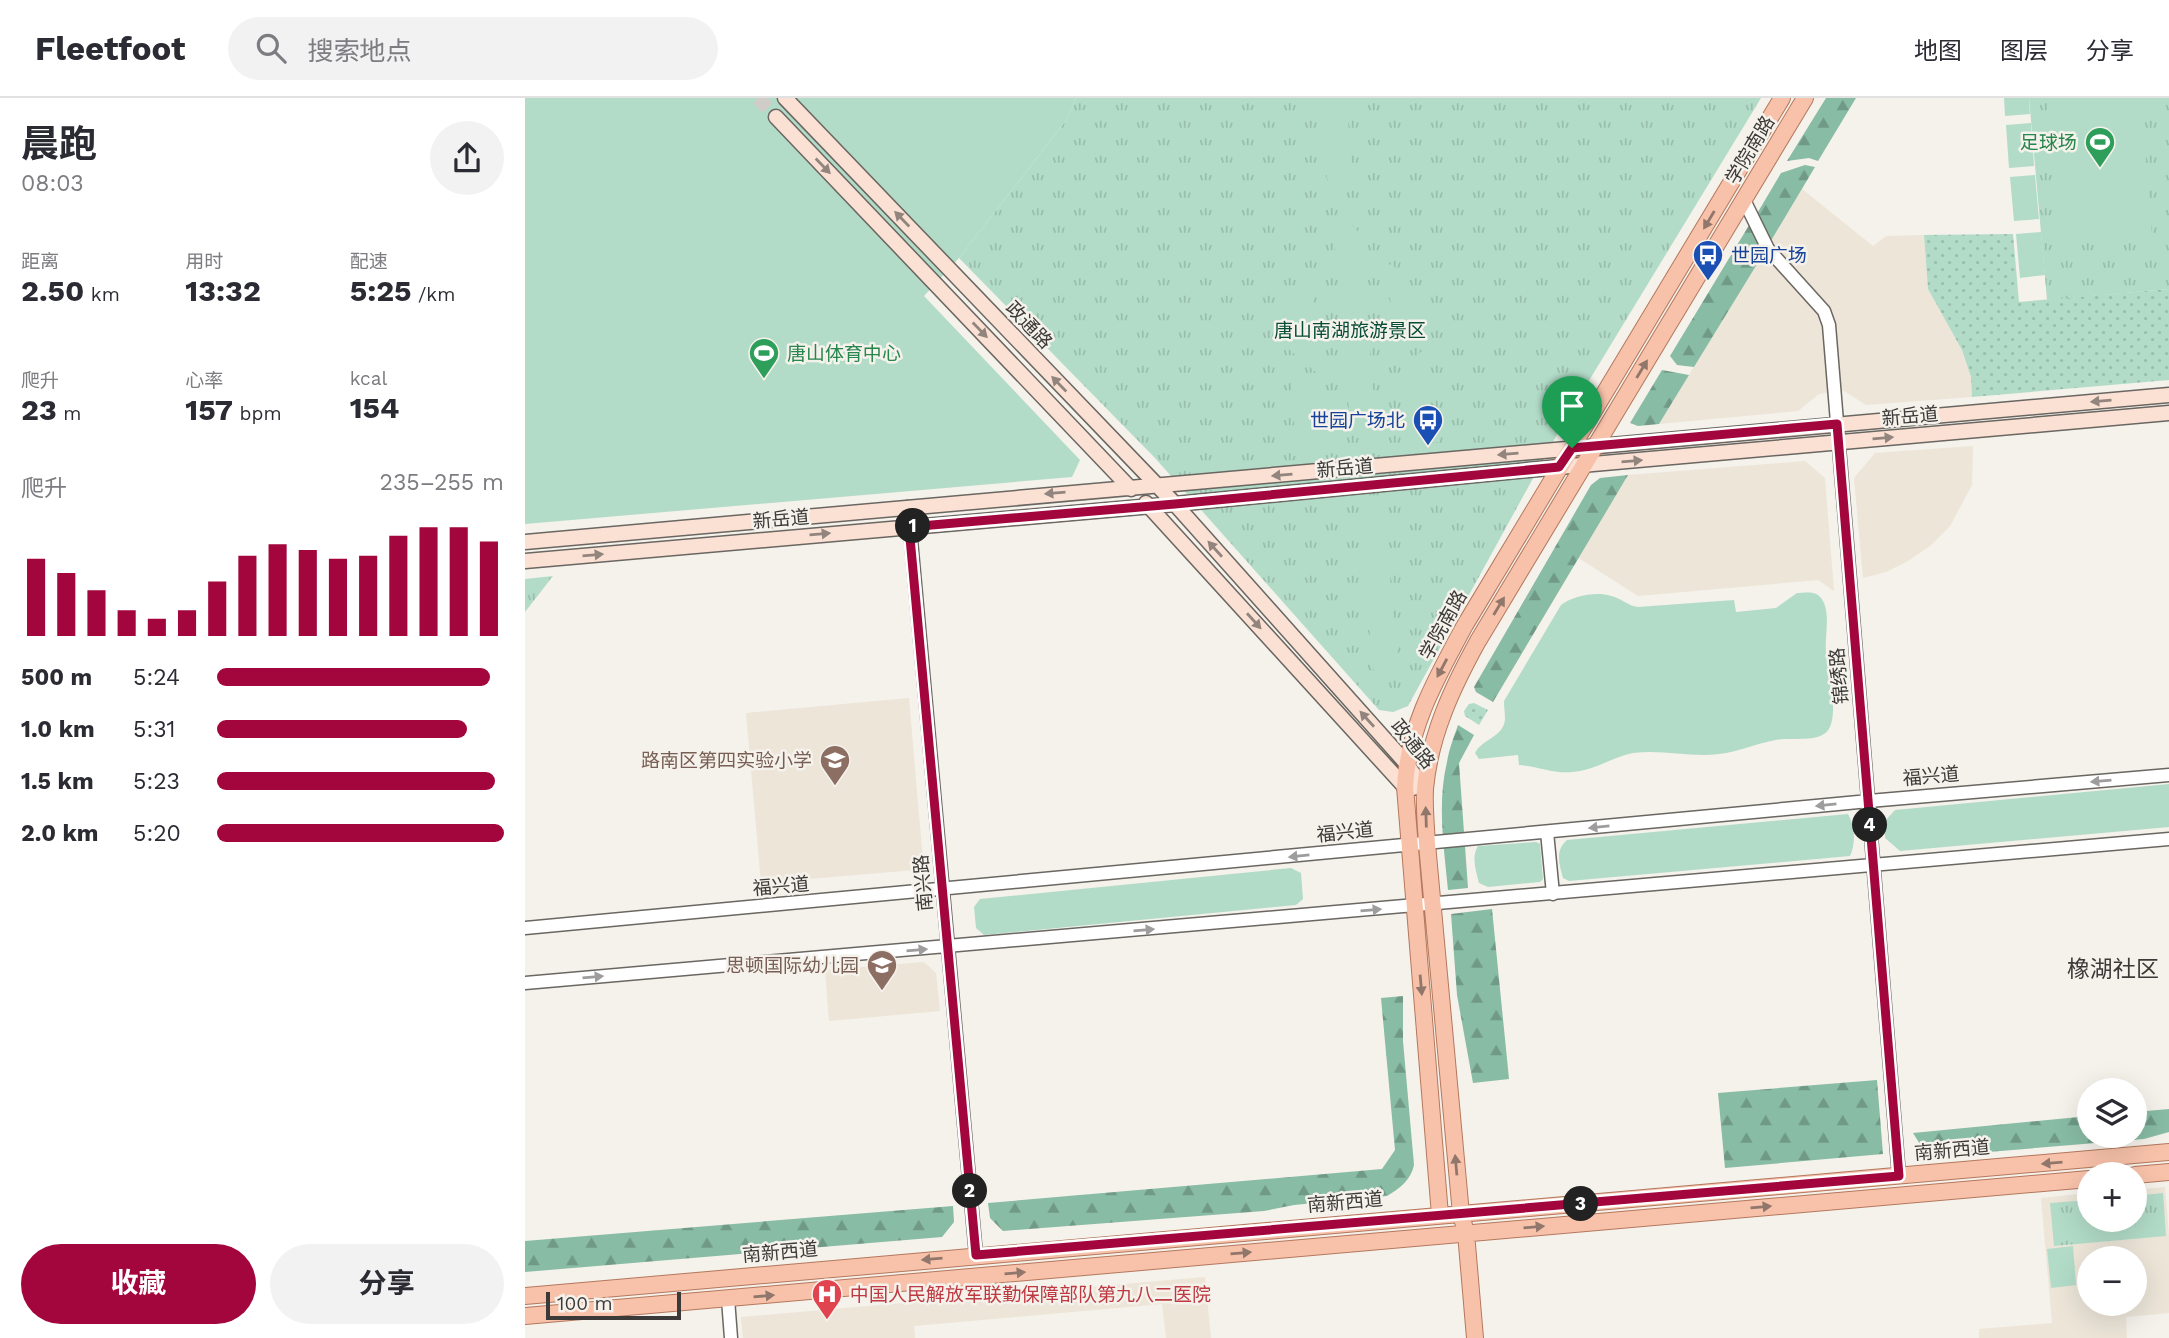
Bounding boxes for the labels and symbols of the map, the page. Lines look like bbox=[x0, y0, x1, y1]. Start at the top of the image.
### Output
street label: 学院南路 bbox=[1721, 111, 1779, 189]
sports icon: 足球场 bbox=[2083, 125, 2117, 169]
place label: 足球场 bbox=[2020, 131, 2077, 154]
one-way arrow bbox=[814, 157, 830, 174]
one-way arrow bbox=[1703, 210, 1715, 229]
one-way arrow bbox=[893, 211, 910, 228]
bus stop icon: 世园广场 bbox=[1691, 238, 1725, 282]
place label: 世园广场 bbox=[1731, 244, 1807, 267]
street label: 政通路 bbox=[1001, 297, 1057, 353]
park label: 唐山南湖旅游景区 bbox=[1274, 319, 1426, 342]
one-way arrow bbox=[972, 322, 989, 339]
sports icon: 唐山体育中心 bbox=[747, 336, 781, 380]
place label: 唐山体育中心 bbox=[787, 342, 901, 365]
one-way arrow bbox=[1636, 359, 1648, 378]
one-way arrow bbox=[1051, 375, 1068, 392]
pin bbox=[1542, 376, 1602, 448]
one-way arrow bbox=[2090, 396, 2112, 407]
street label: 新岳道 bbox=[1881, 402, 1939, 430]
bus stop icon: 世园广场北 bbox=[1411, 403, 1445, 447]
place label: 世园广场北 bbox=[1310, 409, 1405, 432]
one-way arrow bbox=[1872, 432, 1894, 443]
one-way arrow bbox=[1497, 449, 1519, 460]
street label: 新岳道 bbox=[1316, 454, 1374, 482]
one-way arrow bbox=[1621, 455, 1643, 466]
one-way arrow bbox=[1271, 470, 1293, 481]
one-way arrow bbox=[1044, 488, 1066, 499]
street label: 新岳道 bbox=[752, 505, 810, 533]
pin: 1 bbox=[895, 508, 931, 544]
one-way arrow bbox=[809, 529, 831, 540]
one-way arrow bbox=[1207, 540, 1223, 558]
one-way arrow bbox=[582, 549, 604, 560]
street label: 学院南路 bbox=[1415, 586, 1471, 664]
one-way arrow bbox=[1493, 596, 1506, 615]
one-way arrow bbox=[1246, 612, 1261, 629]
street label: 锦绣路 bbox=[1825, 647, 1853, 705]
one-way arrow bbox=[1437, 658, 1449, 678]
one-way arrow bbox=[1359, 710, 1375, 728]
street label: 政通路 bbox=[1386, 715, 1440, 773]
school or university icon: 路南区第四实验小学 bbox=[818, 743, 852, 787]
place label: 路南区第四实验小学 bbox=[641, 749, 812, 772]
street label: 福兴道 bbox=[1902, 762, 1960, 790]
one-way arrow bbox=[2090, 776, 2112, 787]
one-way arrow bbox=[1814, 800, 1836, 811]
one-way arrow bbox=[1420, 805, 1432, 827]
pin: 4 bbox=[1853, 808, 1887, 842]
street label: 福兴道 bbox=[1315, 818, 1375, 846]
one-way arrow bbox=[1588, 822, 1610, 833]
one-way arrow bbox=[1288, 850, 1310, 861]
street label: 南兴路 bbox=[909, 854, 937, 912]
street label: 福兴道 bbox=[752, 872, 810, 900]
one-way arrow bbox=[1360, 904, 1382, 915]
one-way arrow bbox=[1133, 924, 1155, 935]
one-way arrow bbox=[907, 944, 929, 955]
school or university icon: 思顿国际幼儿园 bbox=[865, 948, 899, 992]
place label: 思顿国际幼儿园 bbox=[726, 954, 859, 977]
district label: 橡湖社区 bbox=[2067, 956, 2159, 983]
one-way arrow bbox=[582, 971, 604, 982]
one-way arrow bbox=[1416, 974, 1427, 996]
street label: 南新西道 bbox=[1913, 1135, 1991, 1165]
one-way arrow bbox=[1451, 1154, 1462, 1176]
one-way arrow bbox=[2041, 1157, 2063, 1168]
pin: 2 bbox=[953, 1174, 987, 1208]
pin: 3 bbox=[1563, 1186, 1599, 1222]
street label: 南新西道 bbox=[1306, 1187, 1384, 1217]
one-way arrow bbox=[1750, 1201, 1772, 1212]
one-way arrow bbox=[1524, 1221, 1546, 1232]
street label: 南新西道 bbox=[741, 1237, 819, 1267]
one-way arrow bbox=[1231, 1247, 1253, 1258]
one-way arrow bbox=[921, 1254, 943, 1265]
one-way arrow bbox=[1004, 1267, 1026, 1278]
hospital icon: 中国人民解放军联勤保障部队第九八二医院 bbox=[810, 1277, 844, 1321]
place label: 中国人民解放军联勤保障部队第九八二医院 bbox=[850, 1283, 1211, 1306]
scale bar bbox=[546, 1289, 681, 1321]
one-way arrow bbox=[753, 1290, 775, 1301]

